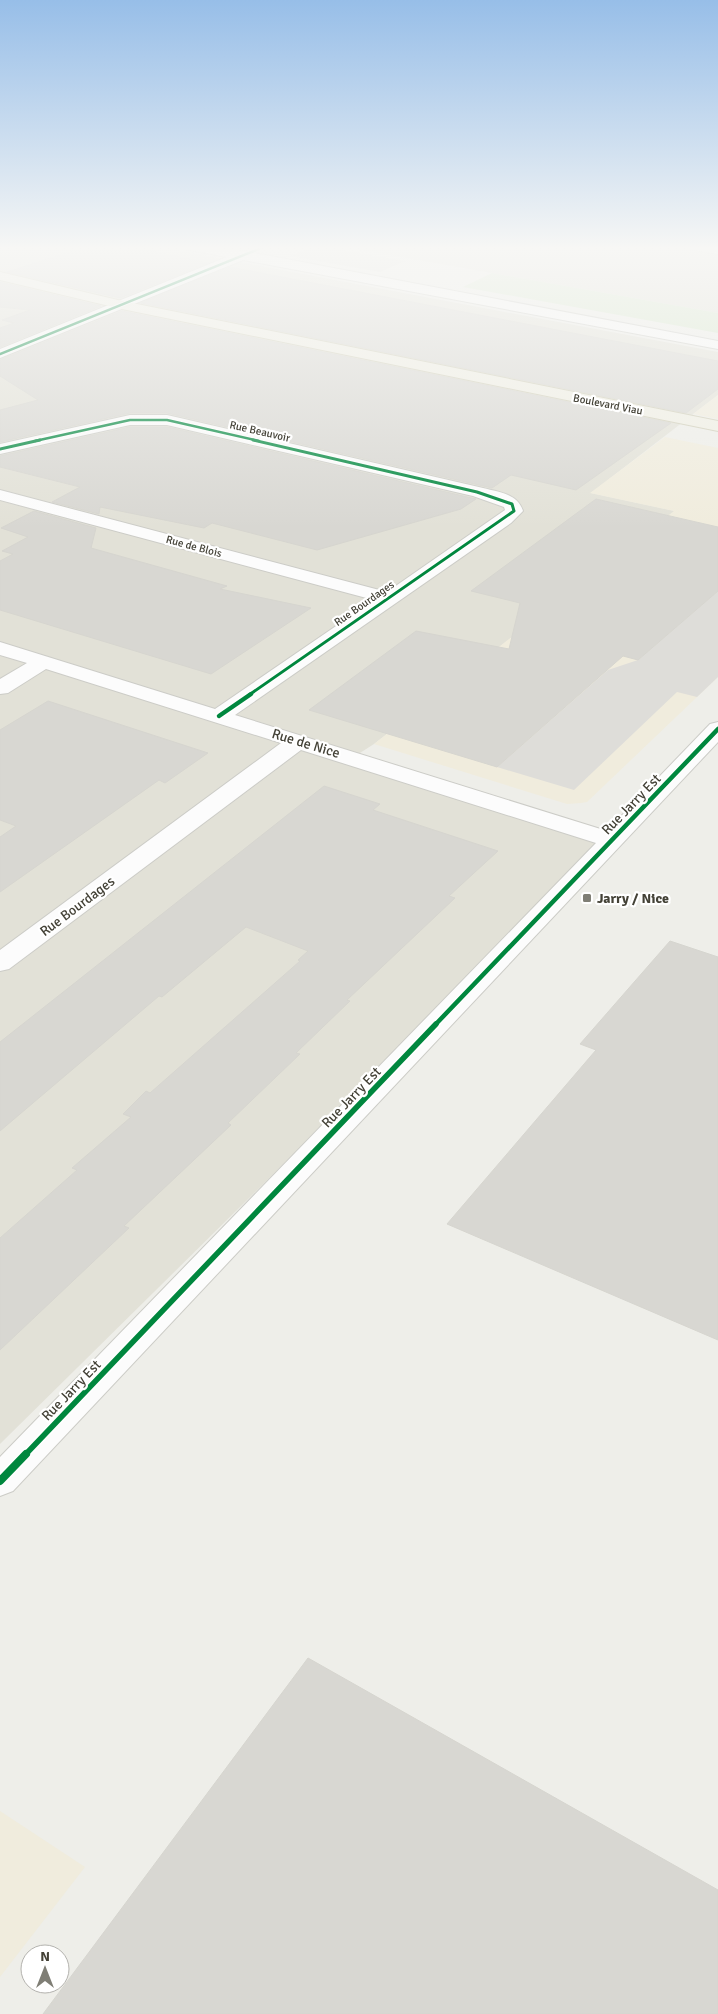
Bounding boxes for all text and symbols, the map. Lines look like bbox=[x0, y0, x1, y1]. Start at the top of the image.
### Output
street label: Boulevard Viau bbox=[572, 391, 644, 418]
street label: Rue Beauvoir bbox=[228, 418, 291, 445]
street label: Rue de Blois bbox=[165, 533, 223, 560]
street label: Rue Bourdages bbox=[332, 578, 397, 629]
street label: Rue de Nice bbox=[270, 725, 342, 762]
street label: Rue Jarry Est bbox=[598, 770, 665, 838]
street label: Rue Bourdages bbox=[37, 873, 118, 940]
place label: Jarry / Nice bbox=[597, 890, 669, 907]
marker: Jarry / Nice bbox=[581, 892, 593, 904]
street label: Rue Jarry Est bbox=[318, 1063, 385, 1131]
street label: Rue Jarry Est bbox=[38, 1356, 105, 1424]
north arrow bbox=[20, 1944, 70, 1994]
text: N bbox=[40, 1948, 50, 1965]

